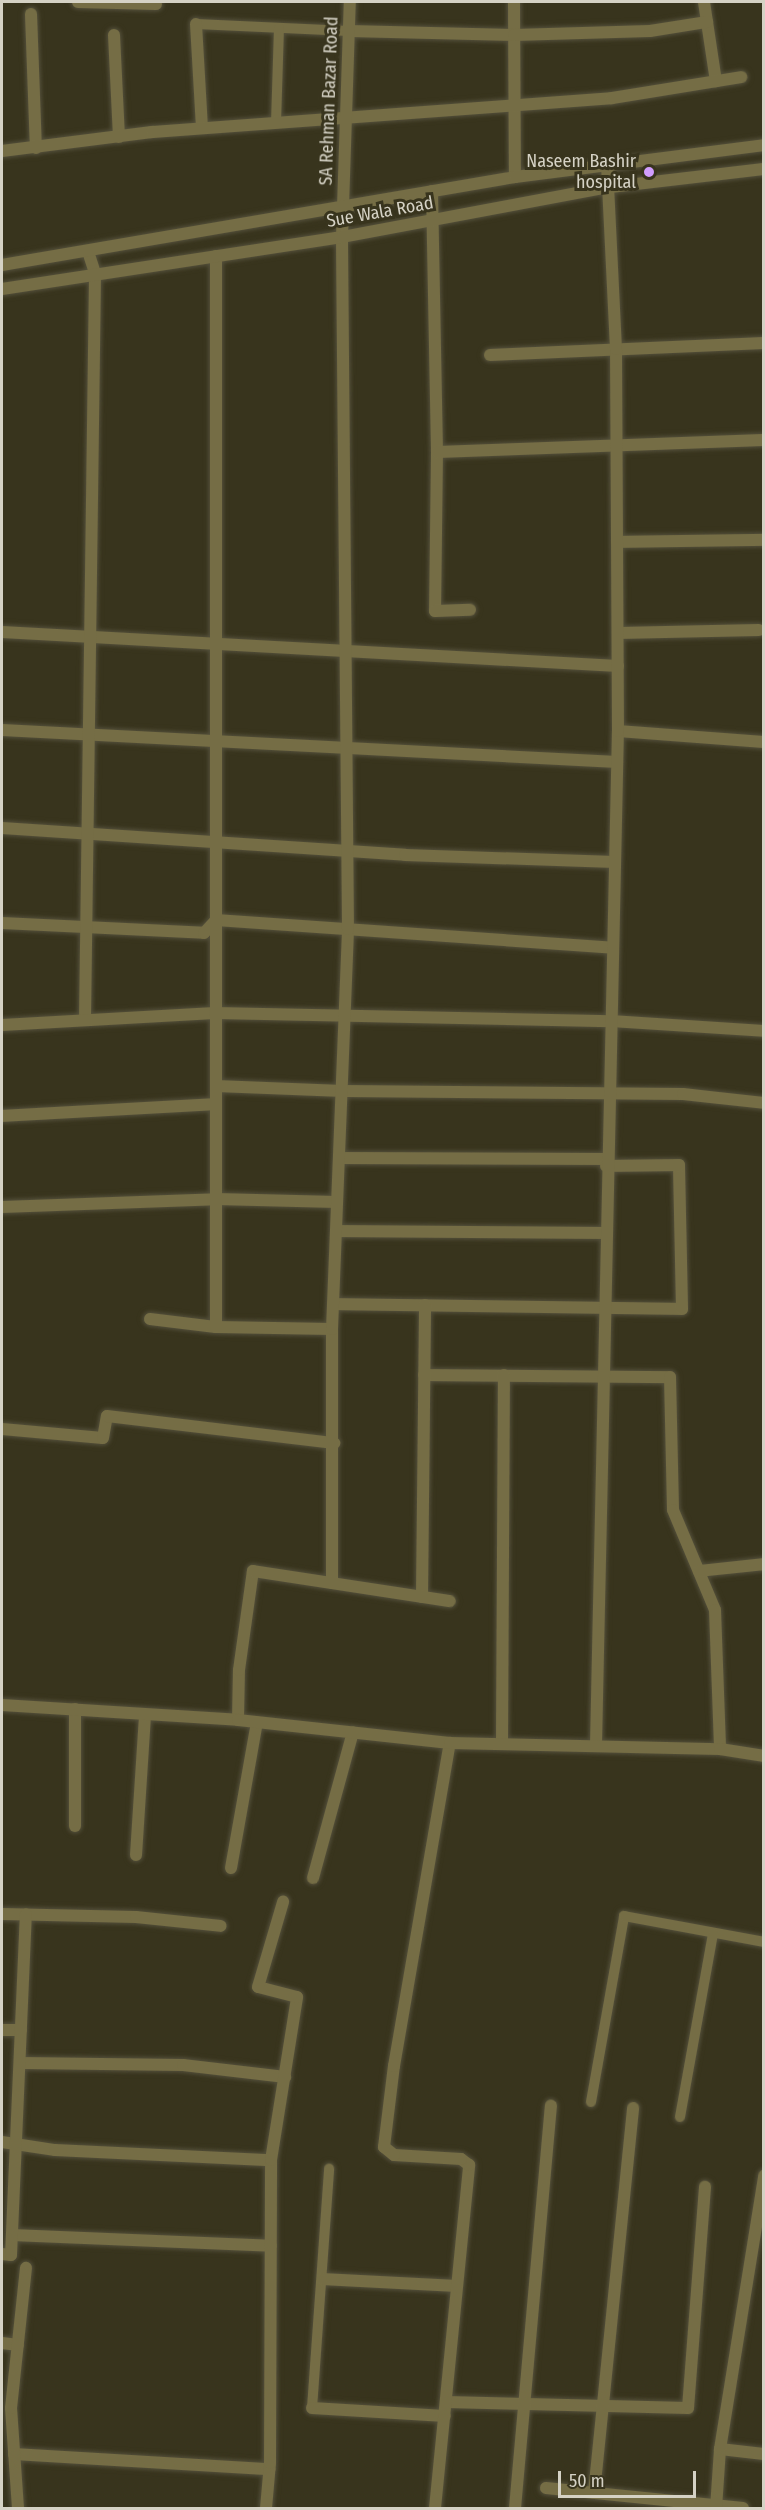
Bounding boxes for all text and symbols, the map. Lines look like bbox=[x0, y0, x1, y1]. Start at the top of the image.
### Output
street label: SA Rehman Bazar Road bbox=[315, 16, 343, 186]
place label: Naseem Bashir hospital bbox=[526, 151, 636, 194]
marker: Naseem Bashir hospital bbox=[640, 163, 658, 181]
street label: Sue Wala Road bbox=[325, 192, 435, 232]
scale bar bbox=[561, 2459, 699, 2497]
text: 50 m bbox=[569, 2470, 605, 2492]

